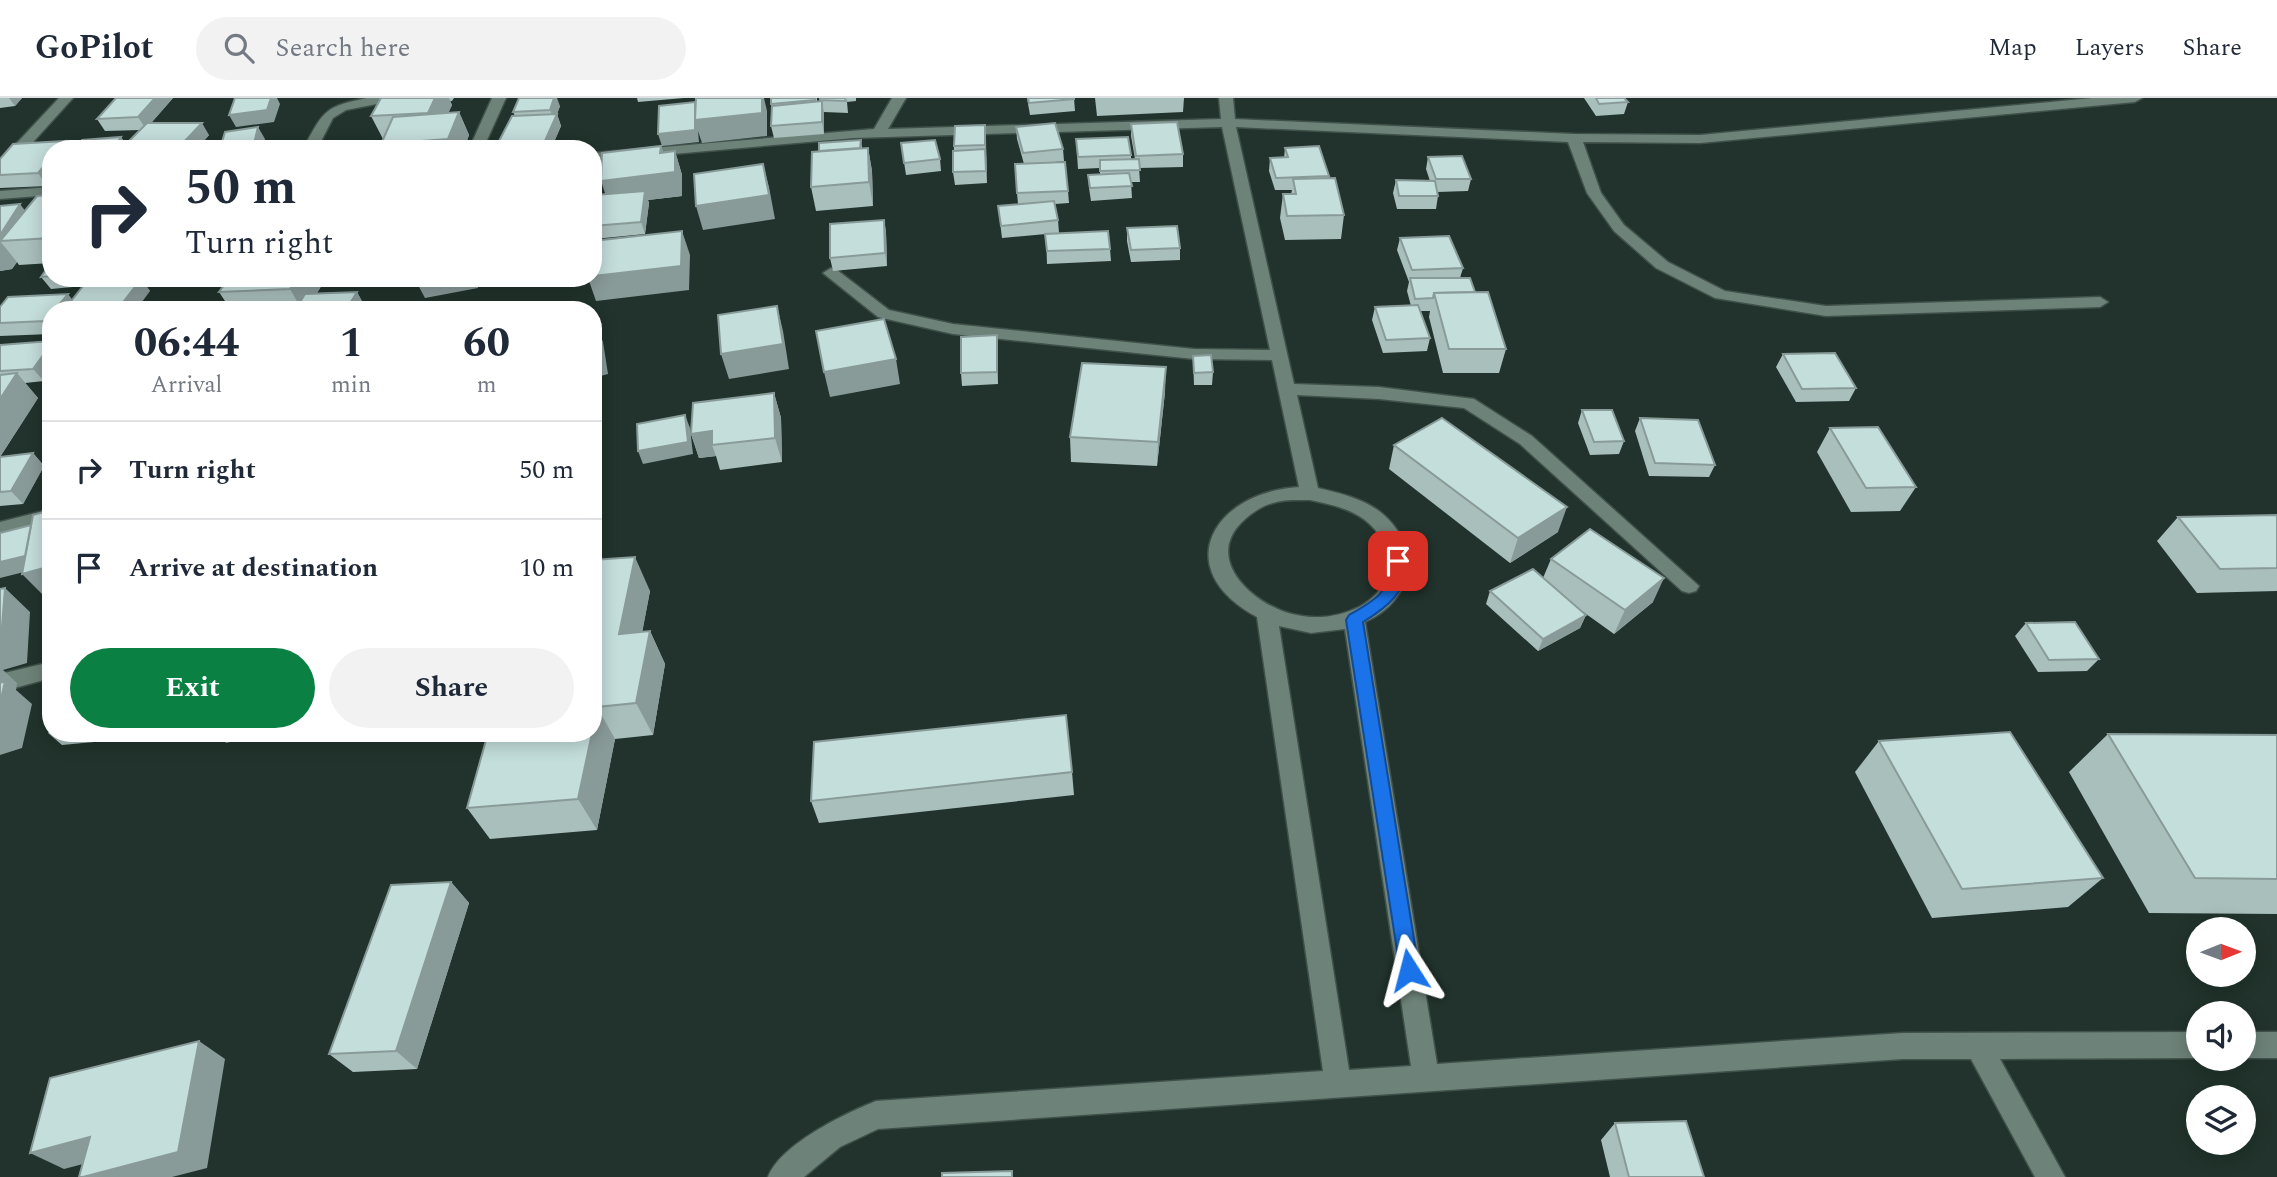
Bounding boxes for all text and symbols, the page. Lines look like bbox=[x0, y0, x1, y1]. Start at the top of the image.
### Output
search box bbox=[196, 17, 686, 80]
text: GoPilot bbox=[35, 23, 154, 73]
text: Search here bbox=[276, 28, 410, 68]
icon: search bbox=[220, 29, 258, 67]
text: Map bbox=[1988, 30, 2037, 66]
text: Layers bbox=[2075, 30, 2145, 66]
text: Share bbox=[2183, 30, 2242, 66]
text: 50 m bbox=[185, 151, 296, 226]
icon: right bbox=[70, 168, 161, 259]
text: Turn right bbox=[185, 219, 333, 268]
text: 06:44 bbox=[134, 312, 239, 375]
text: 1 bbox=[339, 312, 363, 375]
text: 60 bbox=[463, 312, 510, 375]
text: Arrival bbox=[151, 368, 222, 403]
text: min bbox=[331, 368, 371, 403]
text: m bbox=[477, 368, 497, 403]
text: Turn right bbox=[129, 450, 256, 490]
text: 50 m bbox=[519, 450, 574, 490]
icon: right bbox=[70, 451, 108, 489]
pin bbox=[1368, 531, 1428, 591]
icon: arrive bbox=[1379, 542, 1417, 580]
text: Arrive at destination bbox=[129, 548, 378, 588]
text: 10 m bbox=[519, 548, 574, 588]
icon: arrive bbox=[70, 549, 108, 587]
button: Exit bbox=[70, 648, 315, 728]
button: Share bbox=[329, 648, 574, 728]
north arrow bbox=[2186, 917, 2256, 987]
map controls bbox=[2186, 917, 2256, 1155]
position arrow bbox=[1372, 933, 1446, 1007]
button: sound bbox=[2186, 1001, 2256, 1071]
button: layers bbox=[2186, 1085, 2256, 1155]

